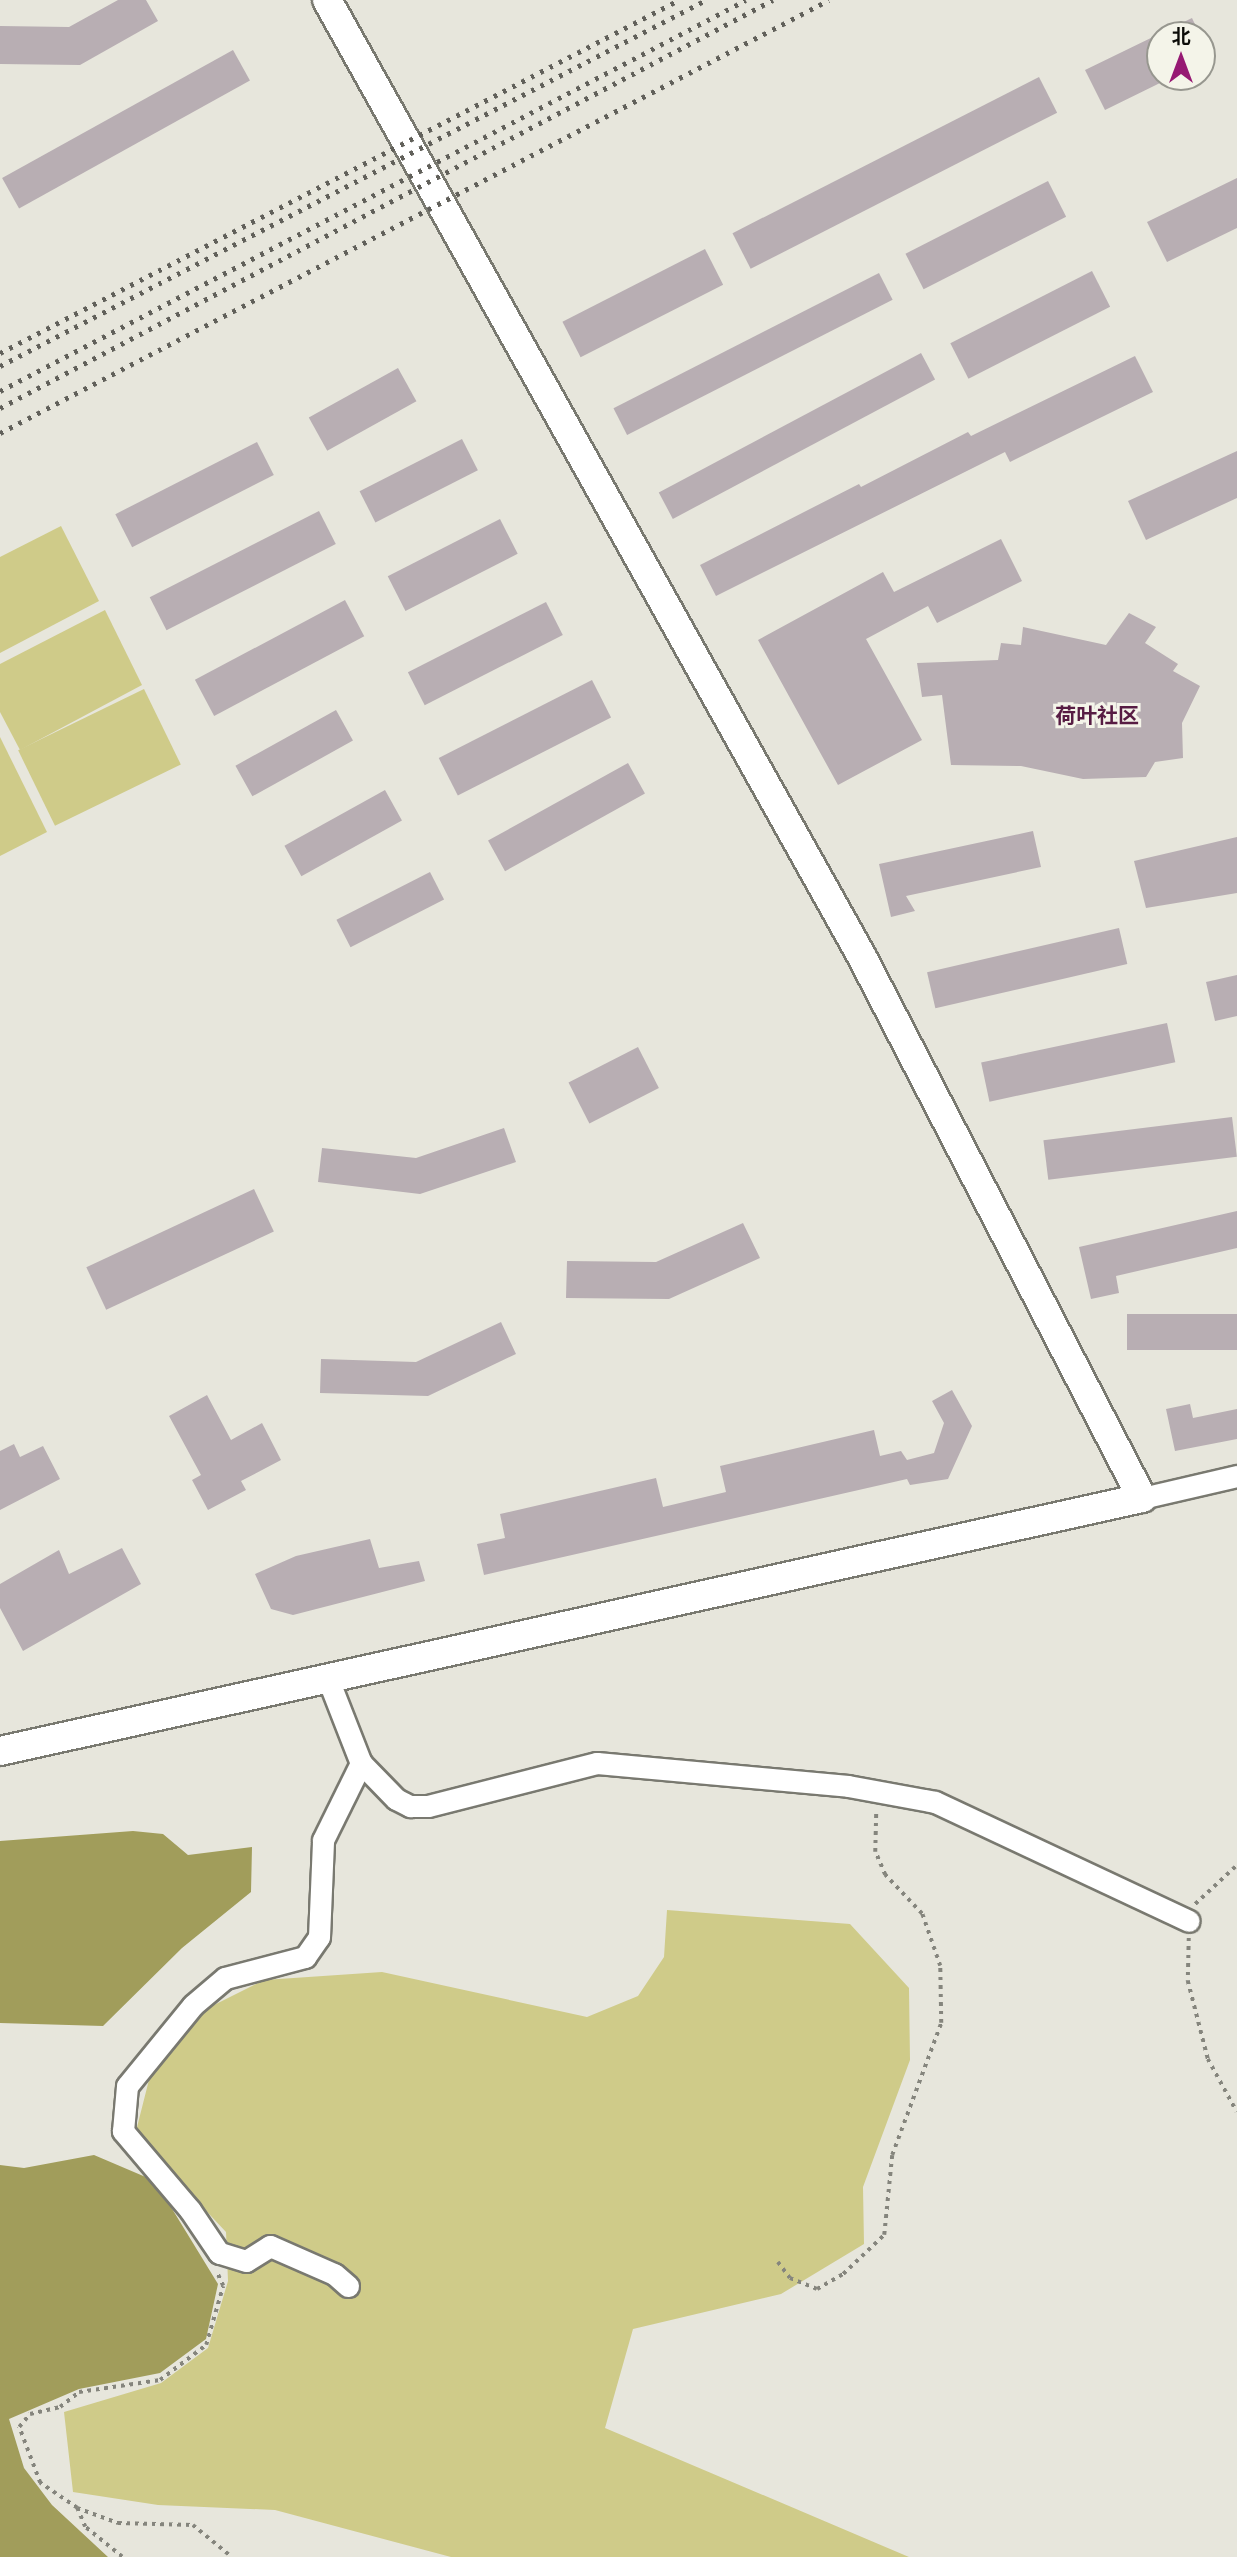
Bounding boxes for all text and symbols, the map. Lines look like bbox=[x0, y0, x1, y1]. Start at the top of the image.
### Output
north arrow bbox=[1146, 21, 1216, 91]
text: 北 bbox=[1171, 23, 1191, 50]
district label: 荷叶社区 bbox=[1055, 703, 1139, 729]

